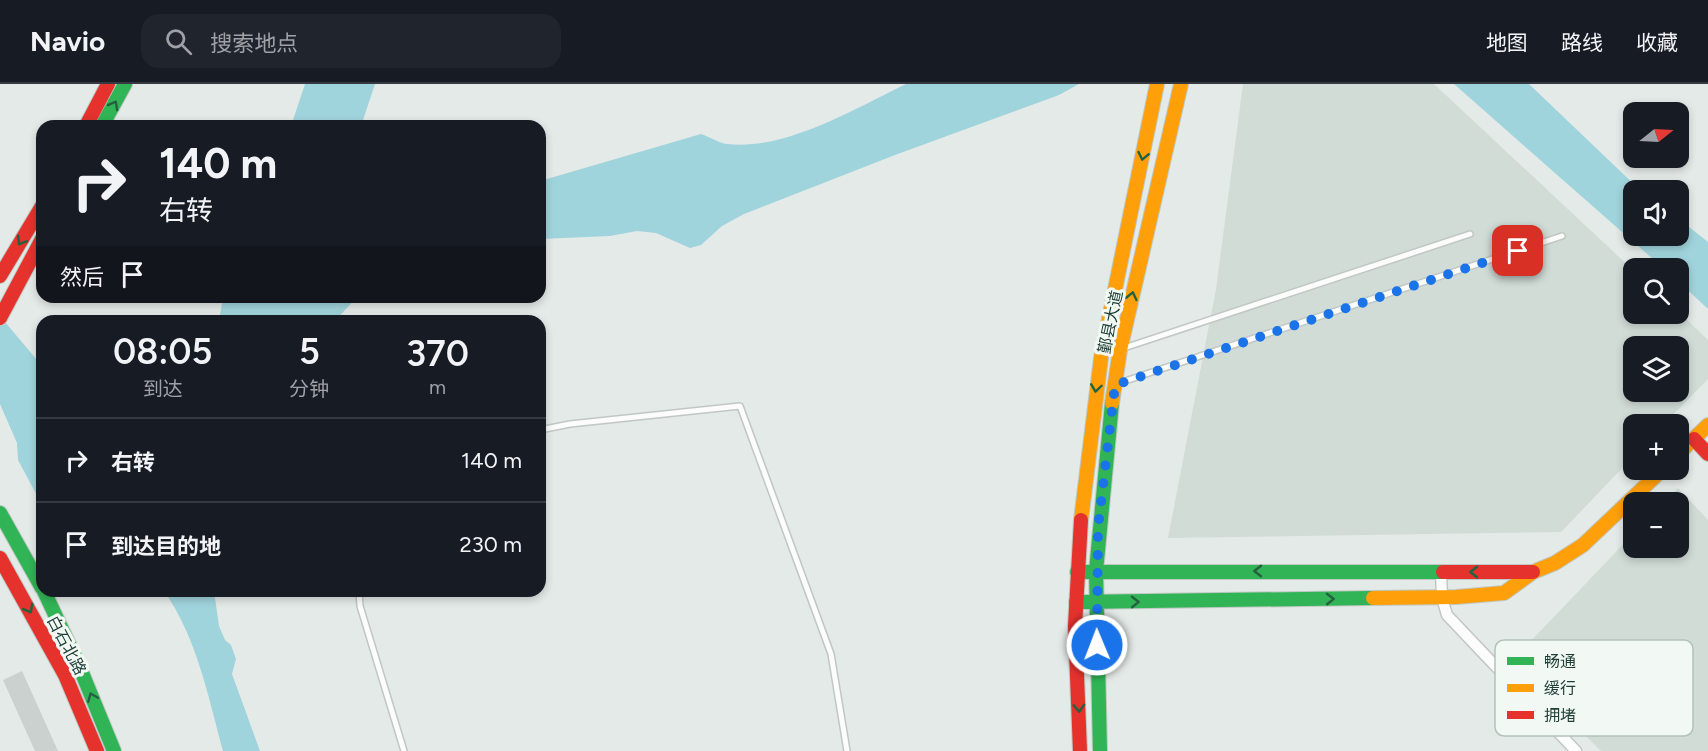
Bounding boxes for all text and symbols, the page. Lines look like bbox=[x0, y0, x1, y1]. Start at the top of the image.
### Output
search box bbox=[141, 14, 561, 68]
text: Navio bbox=[30, 24, 105, 58]
icon: search bbox=[162, 25, 195, 58]
text: 搜索地点 bbox=[210, 30, 298, 57]
text: 地图 bbox=[1486, 30, 1528, 55]
text: 路线 bbox=[1561, 30, 1603, 55]
text: 收藏 bbox=[1636, 30, 1678, 55]
one-way arrow bbox=[107, 101, 118, 111]
north arrow bbox=[1623, 102, 1689, 168]
map controls bbox=[1623, 102, 1689, 558]
text: 140 m bbox=[159, 138, 277, 189]
icon: right bbox=[60, 144, 138, 222]
one-way arrow bbox=[1137, 150, 1150, 160]
button: sound bbox=[1623, 180, 1689, 246]
text: 右转 bbox=[159, 194, 213, 227]
pin bbox=[1492, 225, 1543, 276]
icon: arrive bbox=[1501, 234, 1534, 267]
one-way arrow bbox=[17, 235, 28, 245]
icon: arrive bbox=[116, 258, 149, 291]
button: search bbox=[1623, 258, 1689, 324]
text: 然后 bbox=[60, 264, 104, 291]
street label: 鄞县大道 bbox=[1095, 289, 1126, 355]
one-way arrow bbox=[1125, 292, 1138, 302]
text: 08:05 bbox=[113, 330, 212, 373]
text: 5 bbox=[299, 330, 320, 373]
text: 370 bbox=[406, 332, 469, 375]
button: layers bbox=[1623, 336, 1689, 402]
text: m bbox=[429, 375, 446, 399]
text: 到达 bbox=[143, 377, 183, 401]
text: 分钟 bbox=[289, 377, 329, 401]
one-way arrow bbox=[1091, 383, 1103, 393]
button: + bbox=[1623, 414, 1689, 480]
icon: right bbox=[60, 444, 93, 477]
text: 140 m bbox=[461, 447, 522, 474]
text: 右转 bbox=[111, 449, 155, 476]
button: − bbox=[1623, 492, 1689, 558]
icon: arrive bbox=[60, 528, 93, 561]
text: 230 m bbox=[459, 531, 522, 558]
text: 到达目的地 bbox=[111, 533, 221, 560]
one-way arrow bbox=[1254, 565, 1263, 577]
one-way arrow bbox=[1470, 566, 1479, 578]
one-way arrow bbox=[1325, 593, 1334, 605]
one-way arrow bbox=[1130, 596, 1139, 608]
one-way arrow bbox=[22, 603, 33, 613]
street label: 白石北路 bbox=[43, 613, 90, 678]
position arrow bbox=[1065, 613, 1129, 677]
legend bbox=[1495, 640, 1693, 736]
text: 畅通 bbox=[1544, 652, 1576, 671]
text: 缓行 bbox=[1544, 679, 1576, 698]
one-way arrow bbox=[87, 692, 99, 703]
one-way arrow bbox=[1072, 703, 1085, 712]
text: 拥堵 bbox=[1544, 706, 1576, 725]

